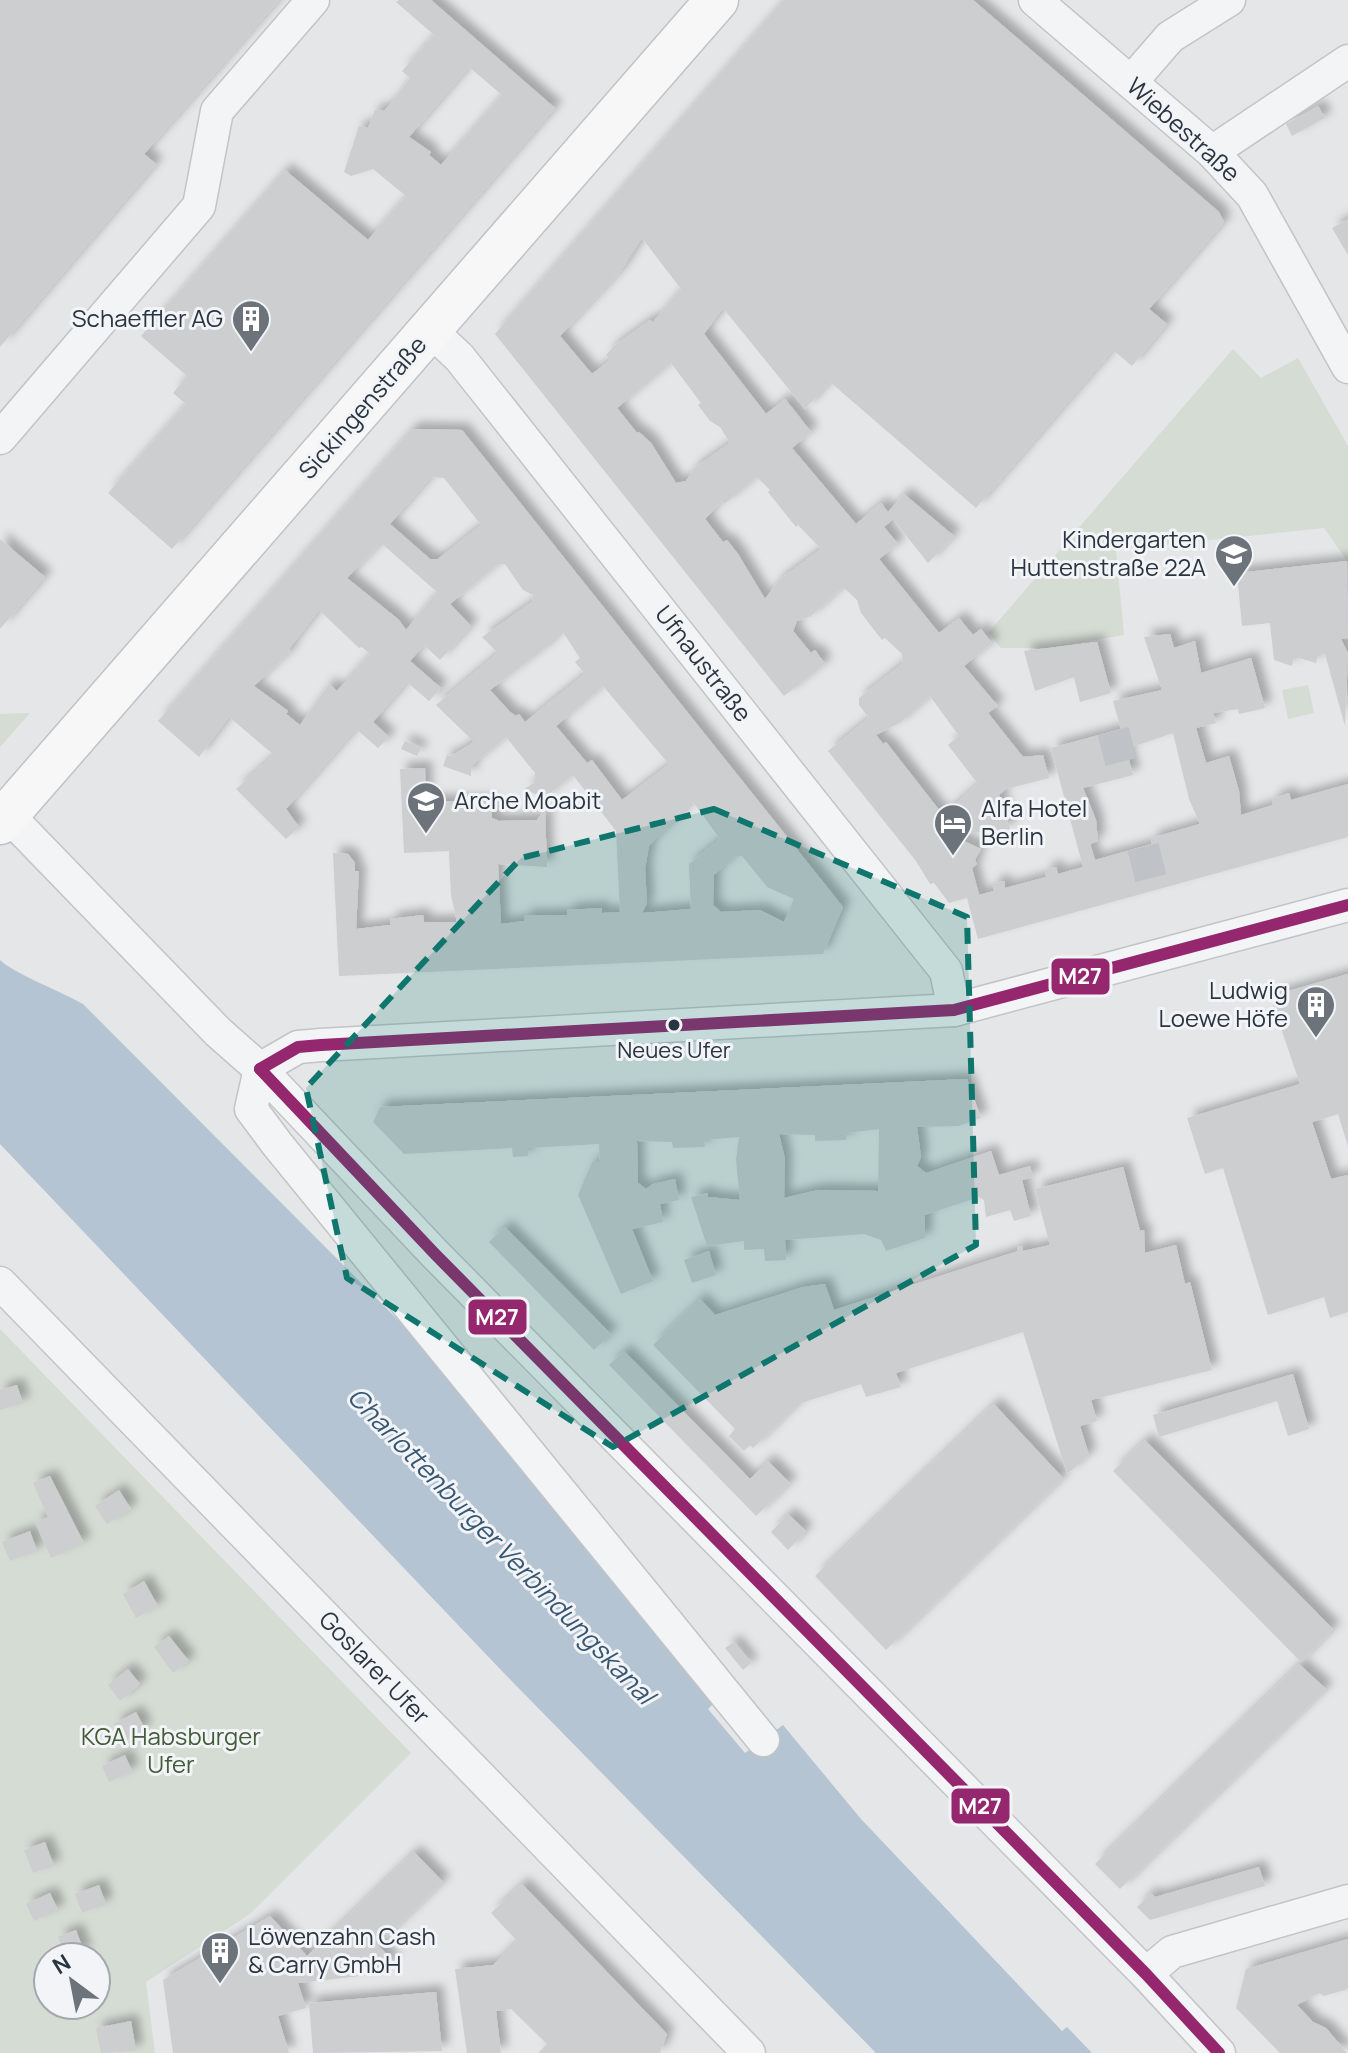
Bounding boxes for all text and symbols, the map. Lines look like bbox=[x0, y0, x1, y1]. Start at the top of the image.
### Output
street label: Wiebestraße bbox=[1120, 69, 1248, 189]
building icon: Schaeffler AG bbox=[230, 298, 272, 353]
place label: Schaeffler AG bbox=[72, 301, 223, 334]
street label: Sickingenstraße bbox=[290, 328, 433, 486]
place label: Kindergarten Huttenstraße 22A bbox=[1011, 522, 1206, 583]
school or university icon: Kindergarten Huttenstraße 22A bbox=[1213, 533, 1255, 588]
street label: Ufnaustraße bbox=[648, 598, 760, 728]
school or university icon: Arche Moabit bbox=[405, 780, 447, 835]
place label: Arche Moabit bbox=[454, 783, 601, 816]
place label: Alfa Hotel Berlin bbox=[981, 791, 1087, 852]
hotel icon: Alfa Hotel Berlin bbox=[932, 802, 974, 857]
line badge: M27 bbox=[1050, 957, 1111, 996]
text: M27 bbox=[1058, 961, 1102, 991]
place label: Ludwig Loewe Höfe bbox=[1159, 973, 1288, 1034]
building icon: Ludwig Loewe Höfe bbox=[1295, 984, 1337, 1039]
marker: Neues Ufer bbox=[666, 1017, 682, 1033]
place label: Neues Ufer bbox=[617, 1035, 731, 1065]
line badge: M27 bbox=[467, 1298, 528, 1336]
text: M27 bbox=[475, 1302, 519, 1332]
water label: Charlottenburger Verbindungskanal bbox=[340, 1379, 665, 1714]
street label: Goslarer Ufer bbox=[313, 1603, 438, 1731]
park label: KGA Habsburger Ufer bbox=[81, 1719, 261, 1780]
line badge: M27 bbox=[950, 1787, 1011, 1825]
text: M27 bbox=[958, 1791, 1002, 1821]
place label: Löwenzahn Cash & Carry GmbH bbox=[248, 1919, 436, 1980]
building icon: Löwenzahn Cash & Carry GmbH bbox=[199, 1930, 241, 1985]
north arrow bbox=[32, 1941, 112, 2021]
text: N bbox=[47, 1947, 76, 1981]

